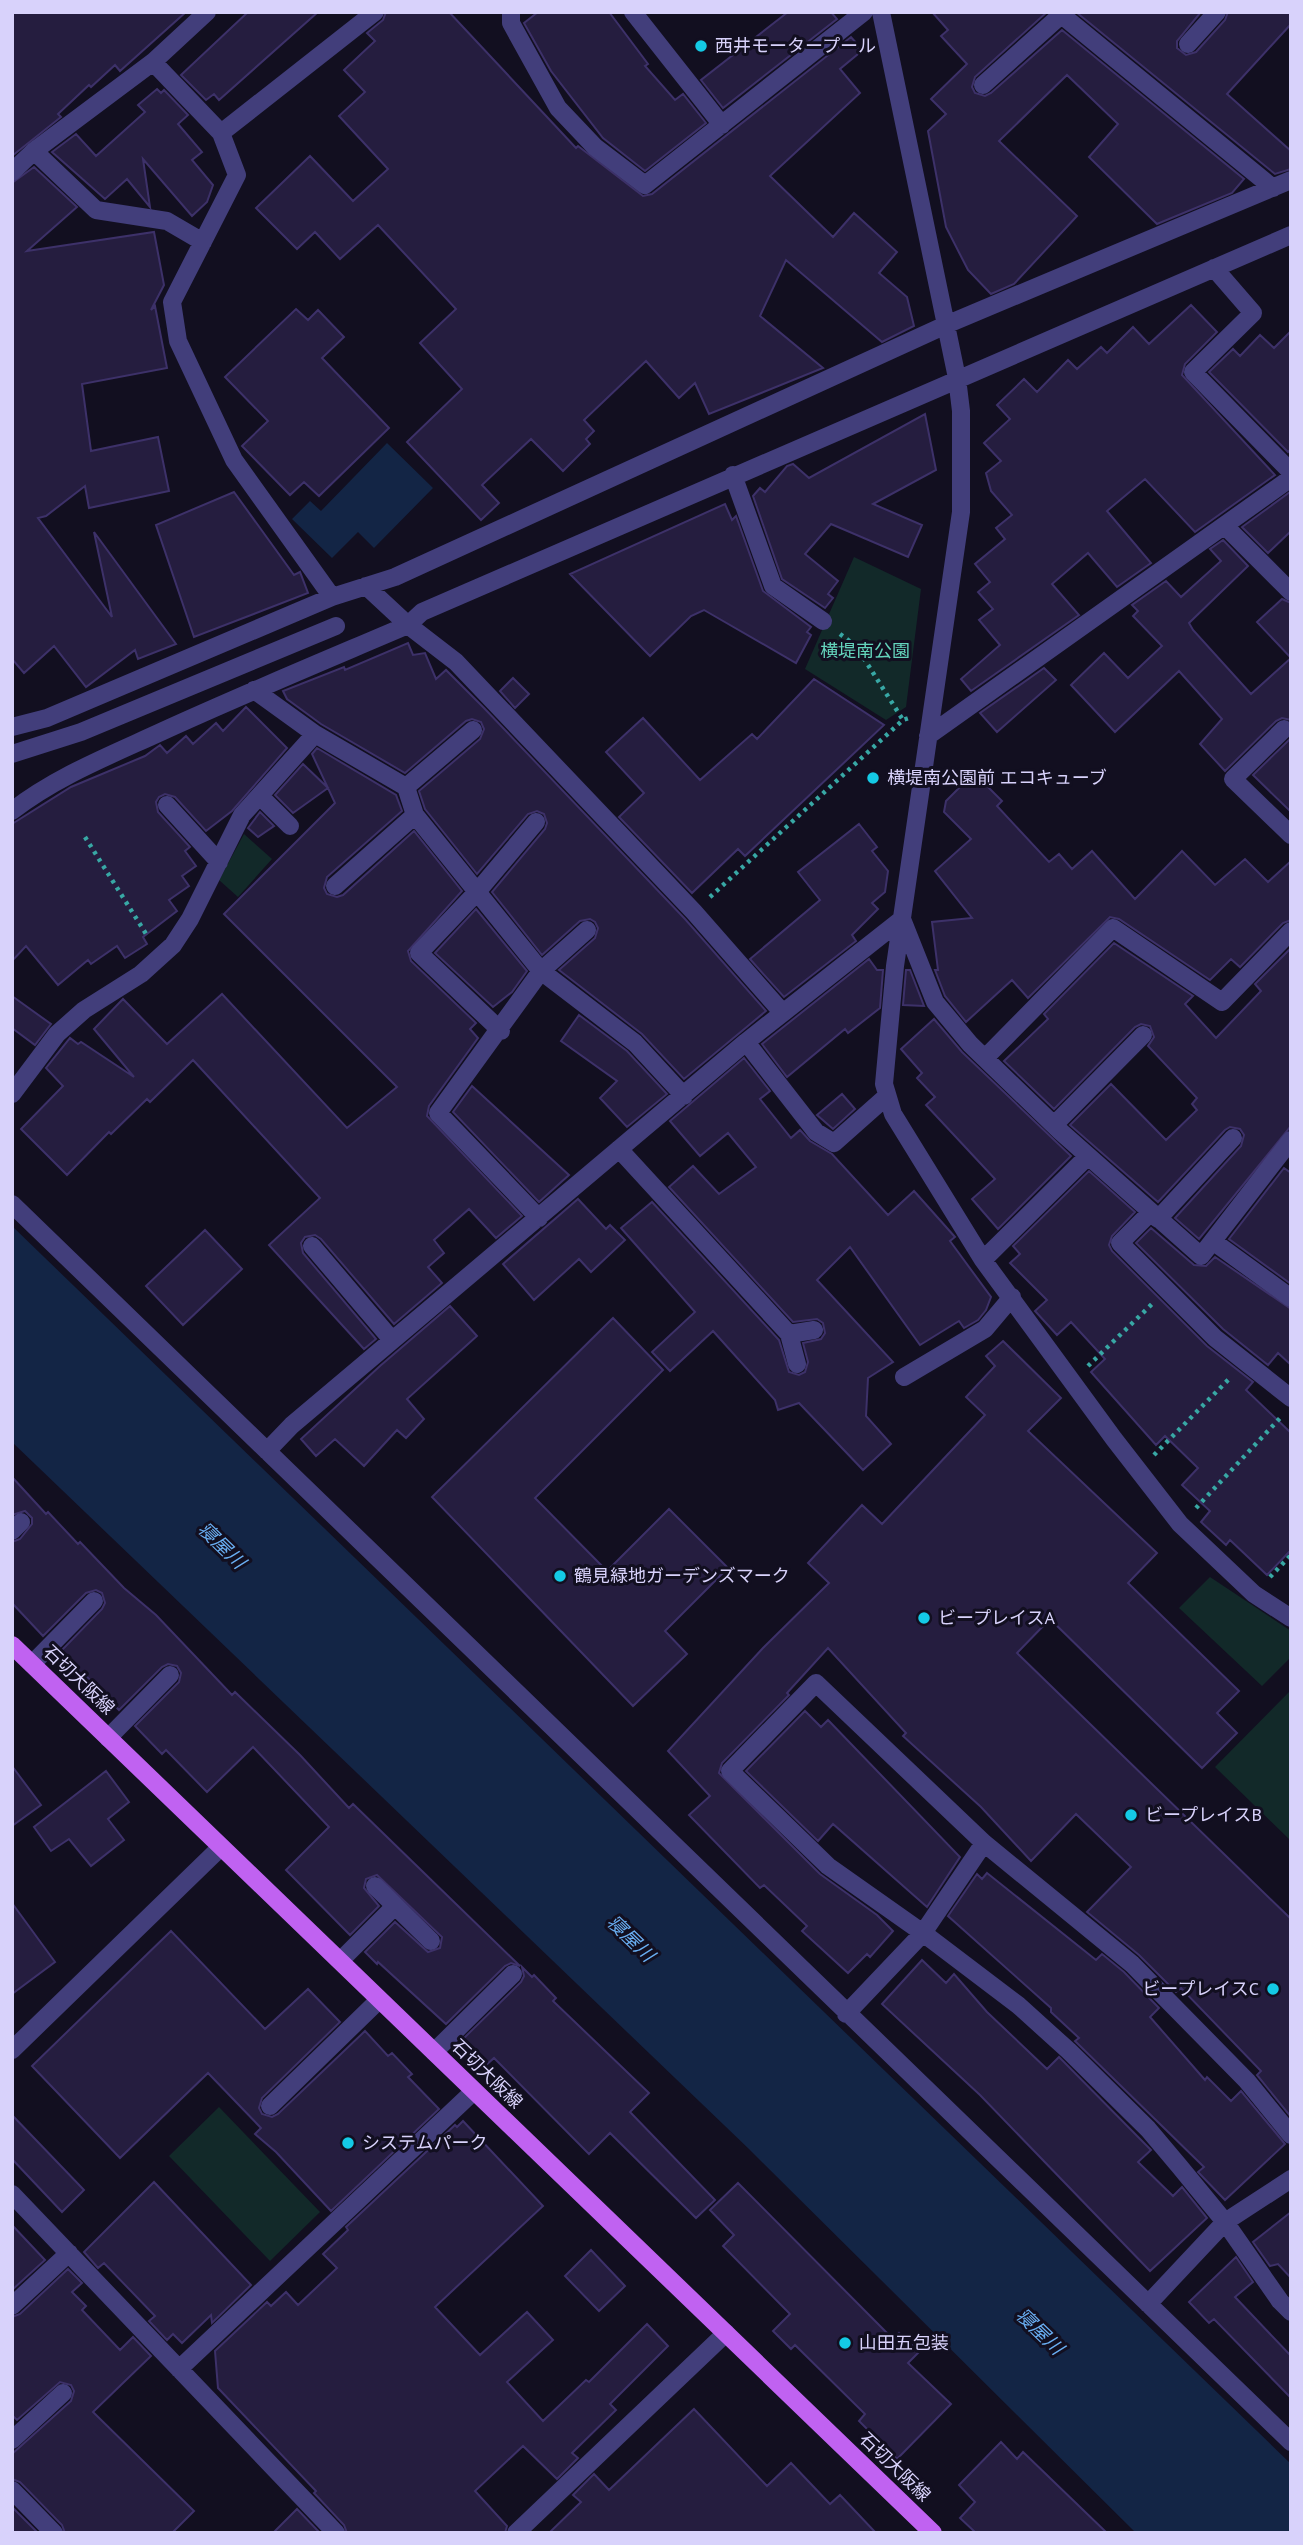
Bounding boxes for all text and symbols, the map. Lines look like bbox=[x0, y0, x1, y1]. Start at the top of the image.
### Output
place label: 西井モータープール bbox=[715, 34, 876, 57]
marker: 西井モータープール bbox=[693, 38, 709, 54]
park label: 横堤南公園 bbox=[820, 639, 910, 662]
place label: 横堤南公園前 エコキューブ bbox=[887, 766, 1107, 789]
marker: 横堤南公園前 エコキューブ bbox=[865, 770, 881, 786]
water label: 寝屋川 bbox=[193, 1517, 252, 1575]
place label: 鶴見緑地ガーデンズマーク bbox=[574, 1564, 790, 1587]
marker: 鶴見緑地ガーデンズマーク bbox=[552, 1568, 568, 1584]
place label: ビープレイスA bbox=[938, 1606, 1055, 1629]
marker: ビープレイスA bbox=[916, 1610, 932, 1626]
street label: 石切大阪線 bbox=[39, 1640, 120, 1719]
place label: ビープレイスB bbox=[1145, 1803, 1262, 1826]
marker: ビープレイスB bbox=[1123, 1807, 1139, 1823]
water label: 寝屋川 bbox=[602, 1910, 661, 1968]
place label: ビープレイスC bbox=[1142, 1977, 1259, 2000]
marker: ビープレイスC bbox=[1265, 1981, 1281, 1997]
street label: 石切大阪線 bbox=[447, 2034, 528, 2113]
place label: システムパーク bbox=[362, 2131, 487, 2154]
marker: システムパーク bbox=[340, 2135, 356, 2151]
water label: 寝屋川 bbox=[1011, 2303, 1070, 2361]
place label: 山田五包装 bbox=[859, 2331, 949, 2354]
marker: 山田五包装 bbox=[837, 2335, 853, 2351]
street label: 石切大阪線 bbox=[855, 2427, 936, 2506]

